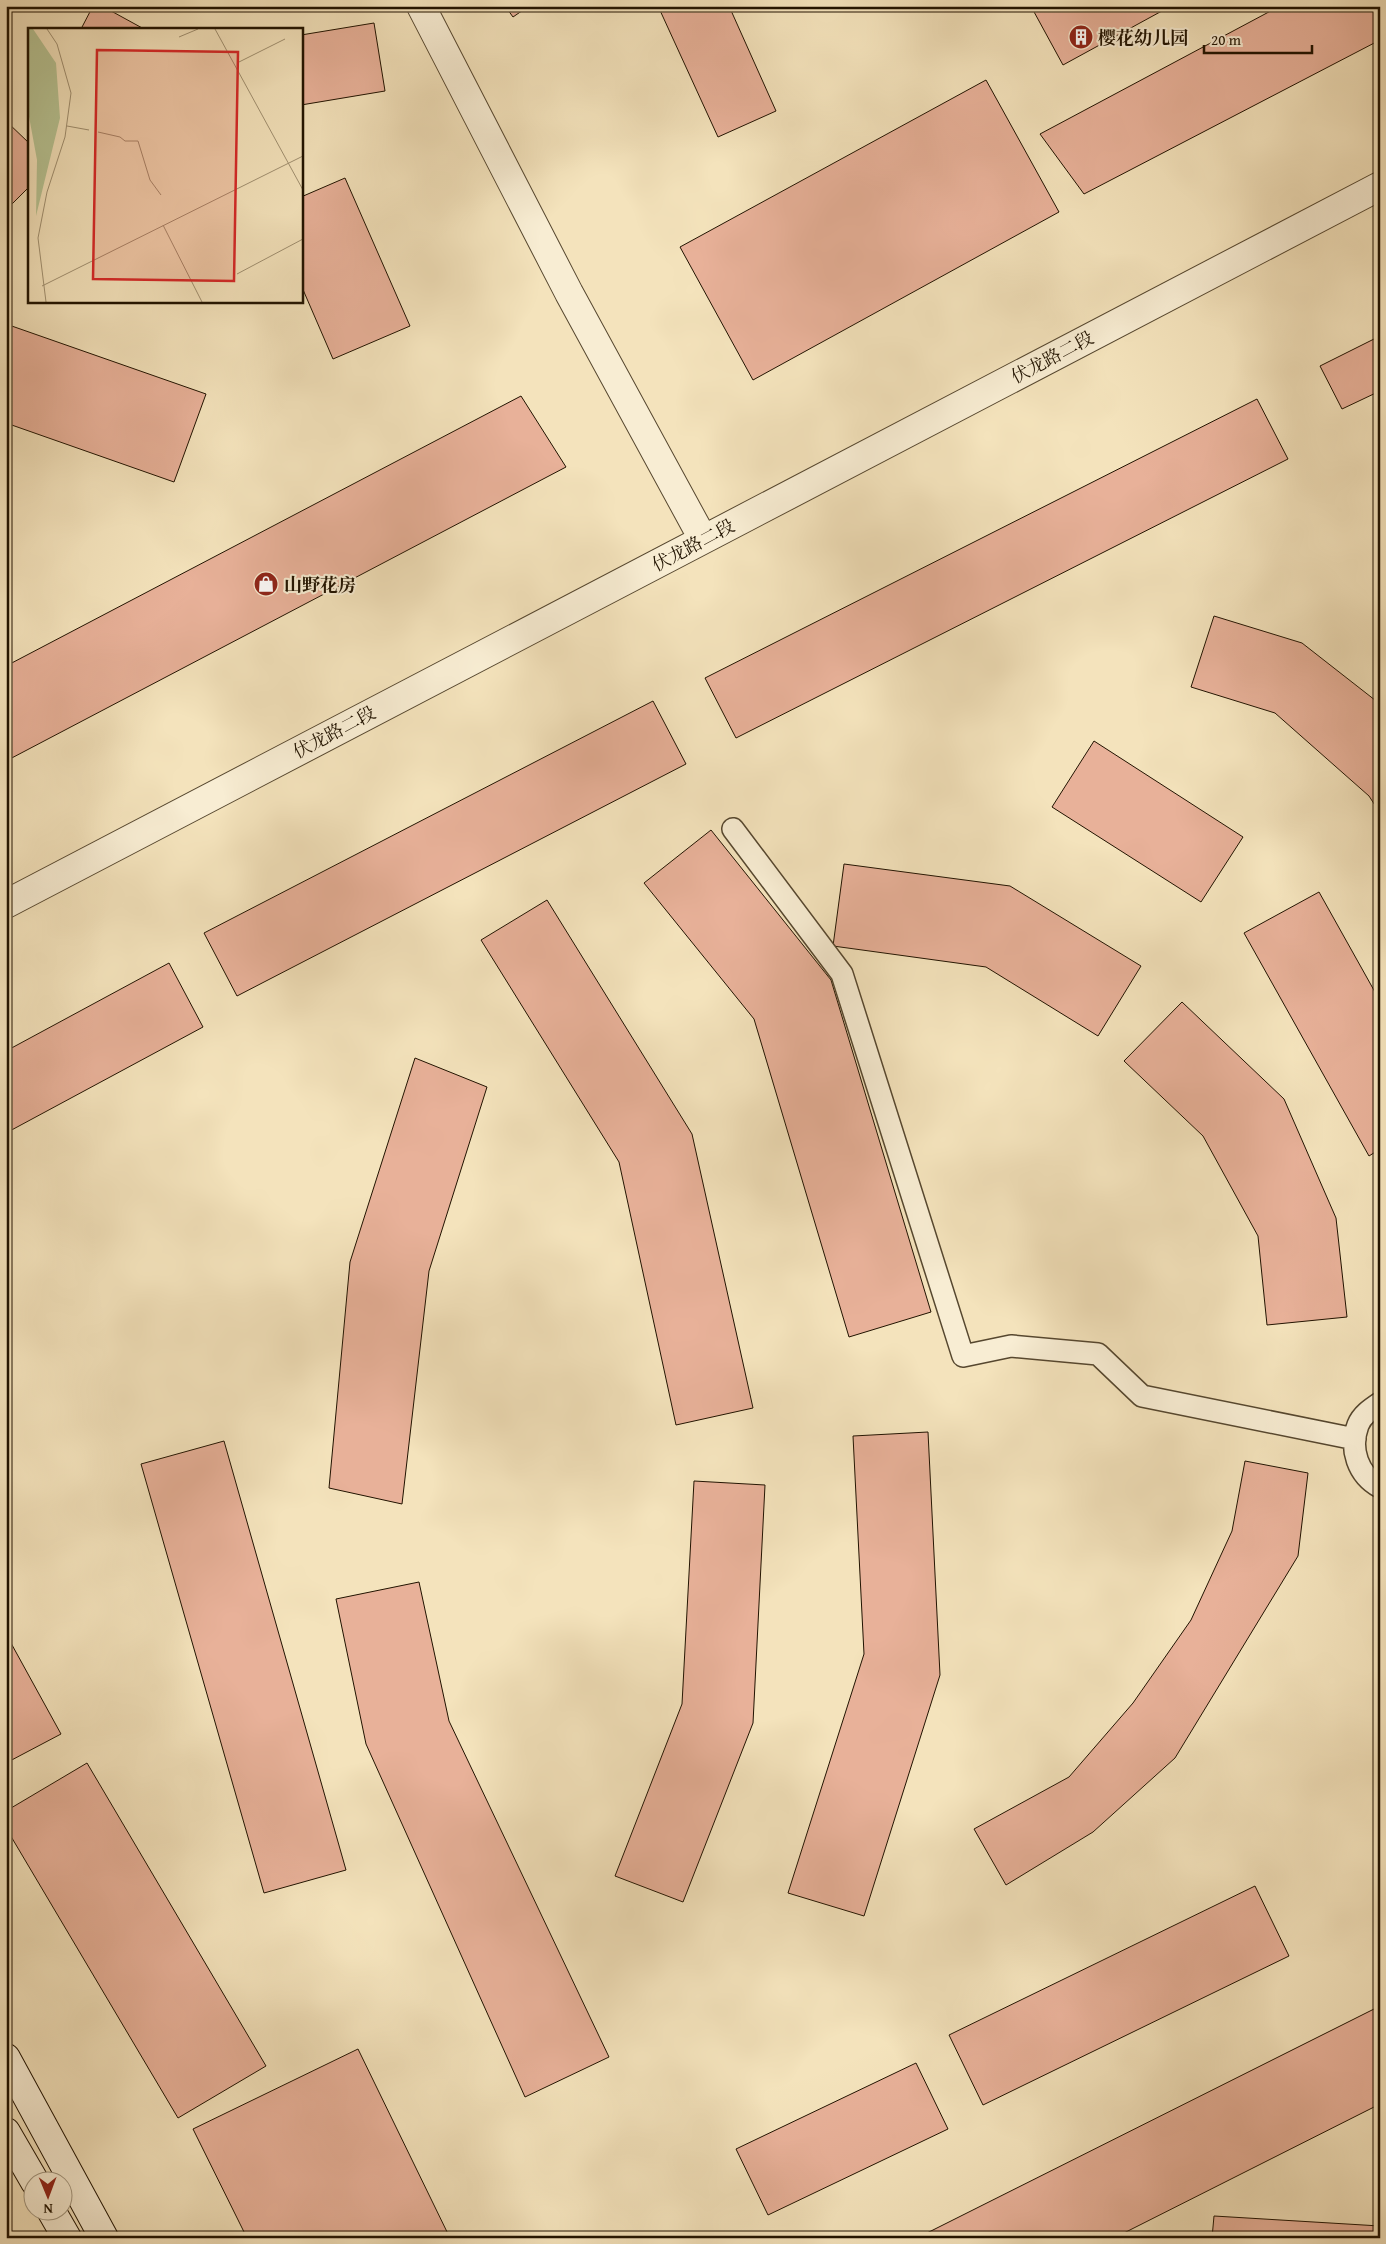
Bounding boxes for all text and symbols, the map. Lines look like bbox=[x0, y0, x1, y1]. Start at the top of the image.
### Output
scale bar bbox=[1204, 22, 1311, 54]
building icon: 樱花幼儿园 bbox=[1068, 24, 1094, 50]
place label: 樱花幼儿园 bbox=[1098, 24, 1188, 51]
inset map bbox=[28, 28, 302, 302]
text: 20 m bbox=[1211, 29, 1242, 50]
street label: 伏龙路二段 bbox=[1006, 324, 1098, 390]
street label: 伏龙路二段 bbox=[647, 512, 739, 578]
shop icon: 山野花房 bbox=[253, 571, 279, 597]
place label: 山野花房 bbox=[284, 571, 356, 598]
street label: 伏龙路二段 bbox=[288, 699, 380, 765]
north arrow bbox=[22, 2172, 72, 2222]
text: N bbox=[43, 2199, 53, 2219]

